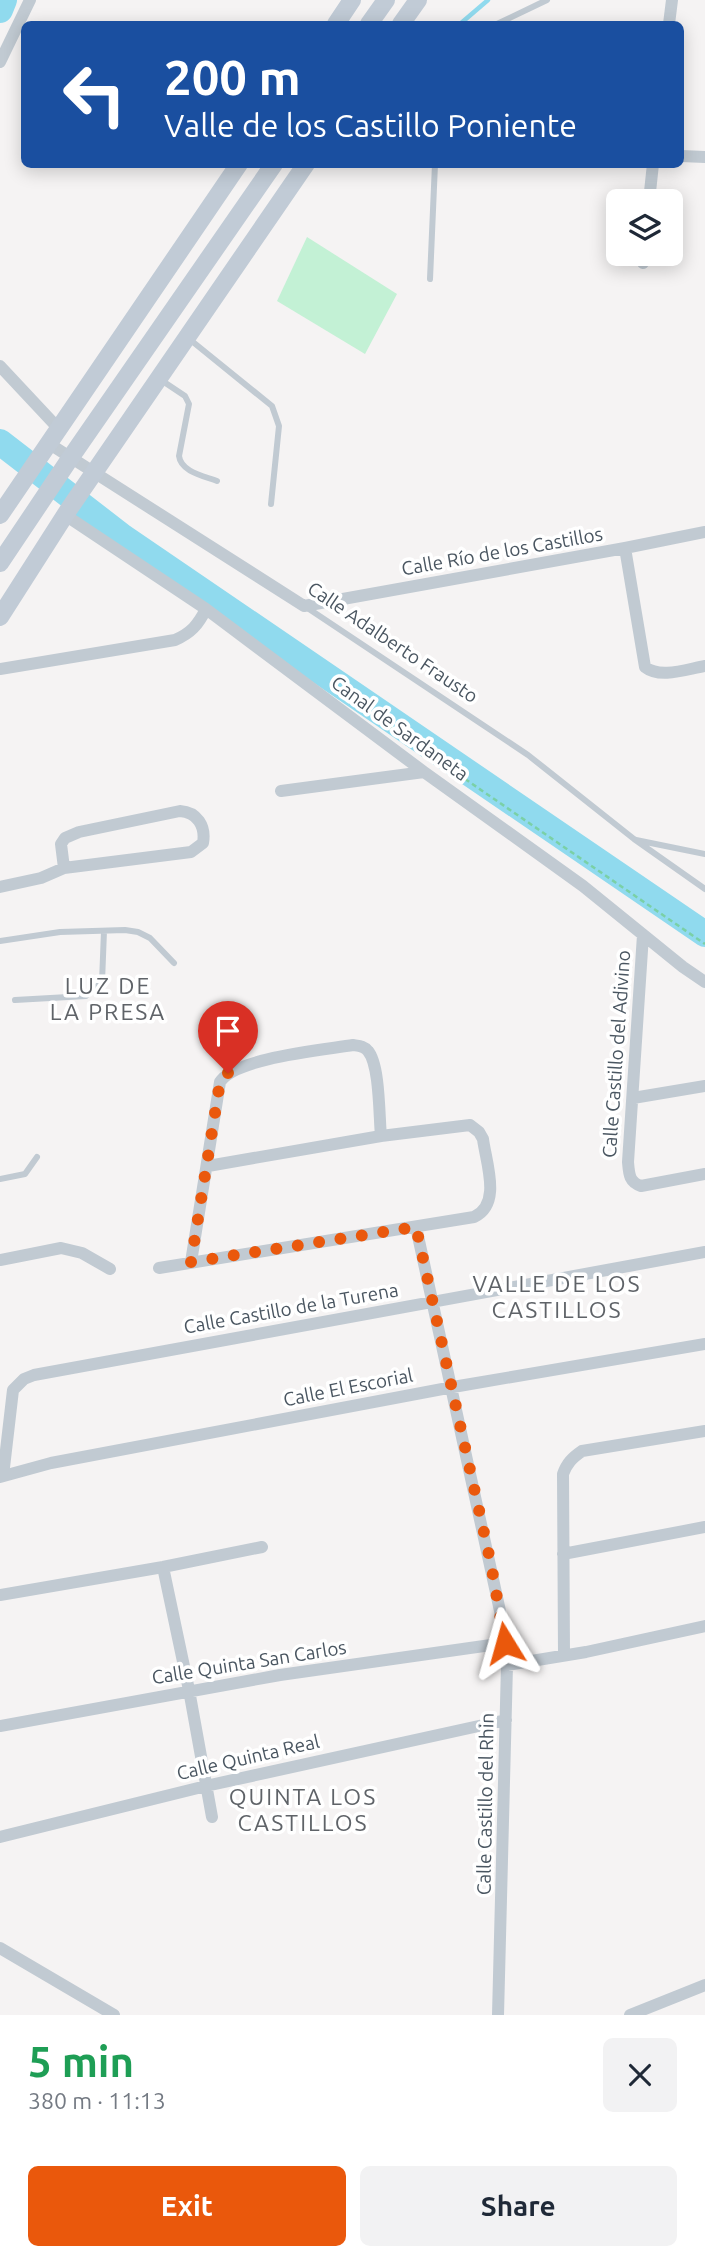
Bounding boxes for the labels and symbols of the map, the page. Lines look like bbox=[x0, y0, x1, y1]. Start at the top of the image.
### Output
street label: Calle Río de los Castillos bbox=[400, 522, 604, 580]
street label: Calle Adalberto Frausto bbox=[304, 577, 482, 707]
street label: Canal de Sardaneta bbox=[327, 671, 473, 785]
street label: Calle Castillo del Adivino bbox=[598, 949, 634, 1159]
district label: LUZ DE LA PRESA bbox=[50, 973, 166, 1024]
pin bbox=[198, 1001, 258, 1073]
district label: VALLE DE LOS CASTILLOS bbox=[472, 1271, 642, 1322]
street label: Calle Castillo de la Turena bbox=[182, 1278, 400, 1338]
street label: Calle El Escorial bbox=[281, 1364, 415, 1410]
position arrow bbox=[468, 1606, 542, 1680]
street label: Calle Quinta San Carlos bbox=[150, 1636, 348, 1688]
street label: Calle Castillo del Rhin bbox=[472, 1713, 498, 1895]
street label: Calle Quinta Real bbox=[174, 1730, 322, 1784]
district label: QUINTA LOS CASTILLOS bbox=[229, 1784, 377, 1835]

